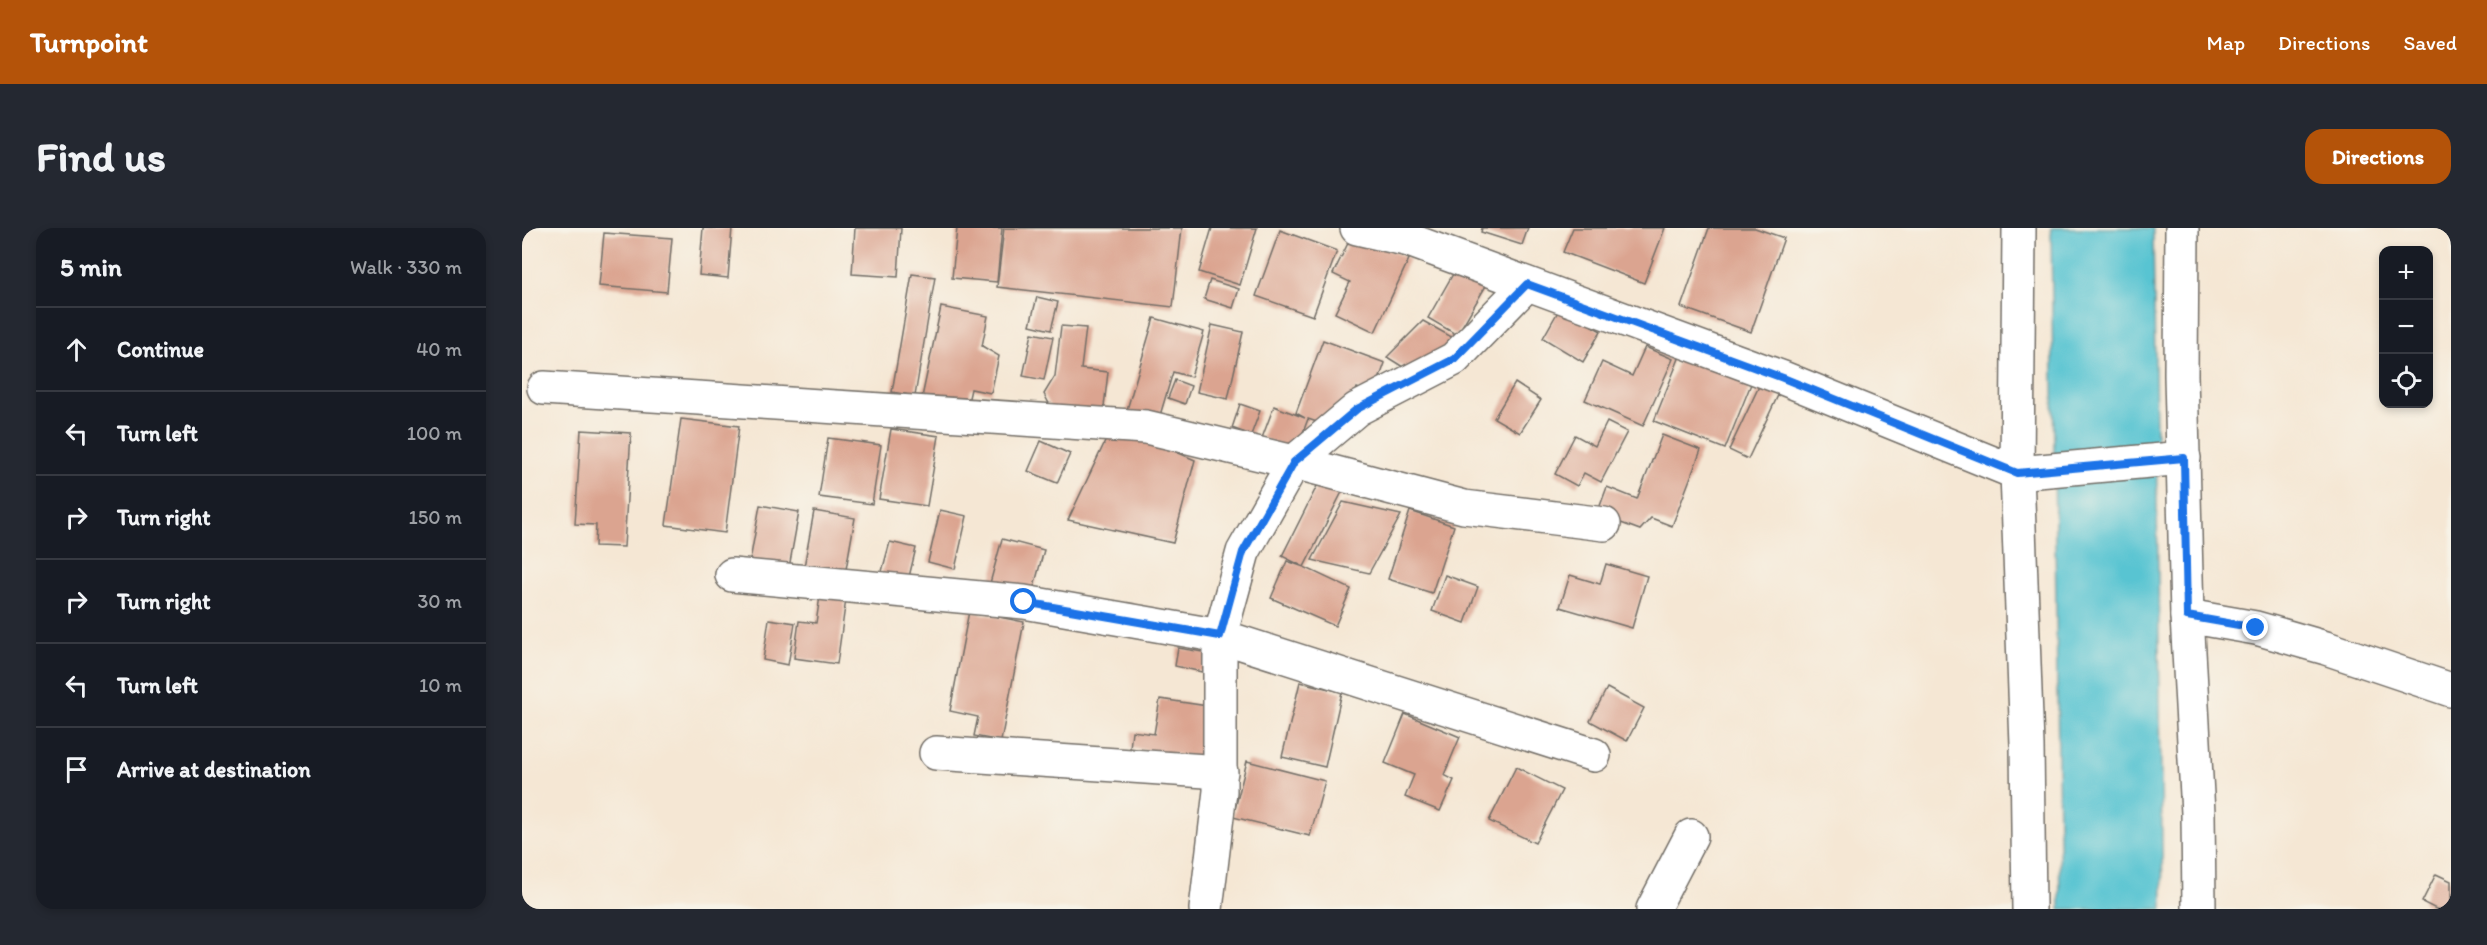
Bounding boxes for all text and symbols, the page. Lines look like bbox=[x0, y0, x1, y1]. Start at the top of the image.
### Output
text: Turnpoint bbox=[30, 25, 148, 59]
text: Map bbox=[2207, 30, 2245, 55]
text: Directions bbox=[2278, 30, 2370, 55]
text: Saved bbox=[2403, 30, 2457, 55]
button: Directions bbox=[2305, 129, 2451, 184]
text: Find us bbox=[36, 131, 166, 182]
map controls bbox=[2379, 246, 2433, 408]
button: + bbox=[2379, 246, 2433, 300]
text: 5 min bbox=[60, 251, 122, 283]
text: Walk · 330 m bbox=[350, 255, 462, 279]
button: − bbox=[2379, 300, 2433, 354]
icon: ahead bbox=[60, 333, 93, 366]
text: Continue bbox=[117, 336, 204, 363]
text: 40 m bbox=[416, 337, 462, 361]
button: locate bbox=[2379, 354, 2433, 408]
icon: left bbox=[60, 417, 93, 450]
text: Turn left bbox=[117, 420, 198, 447]
text: 100 m bbox=[407, 421, 462, 445]
icon: right bbox=[60, 501, 93, 534]
text: Turn right bbox=[117, 504, 211, 531]
text: 150 m bbox=[409, 505, 462, 529]
icon: right bbox=[60, 585, 93, 618]
text: Turn right bbox=[117, 588, 211, 615]
route start bbox=[1010, 588, 1036, 614]
text: 30 m bbox=[417, 589, 462, 613]
route end bbox=[2242, 614, 2268, 640]
icon: left bbox=[60, 669, 93, 702]
text: Turn left bbox=[117, 672, 198, 699]
text: 10 m bbox=[419, 673, 462, 697]
icon: arrive bbox=[60, 753, 93, 786]
text: Arrive at destination bbox=[117, 756, 311, 783]

